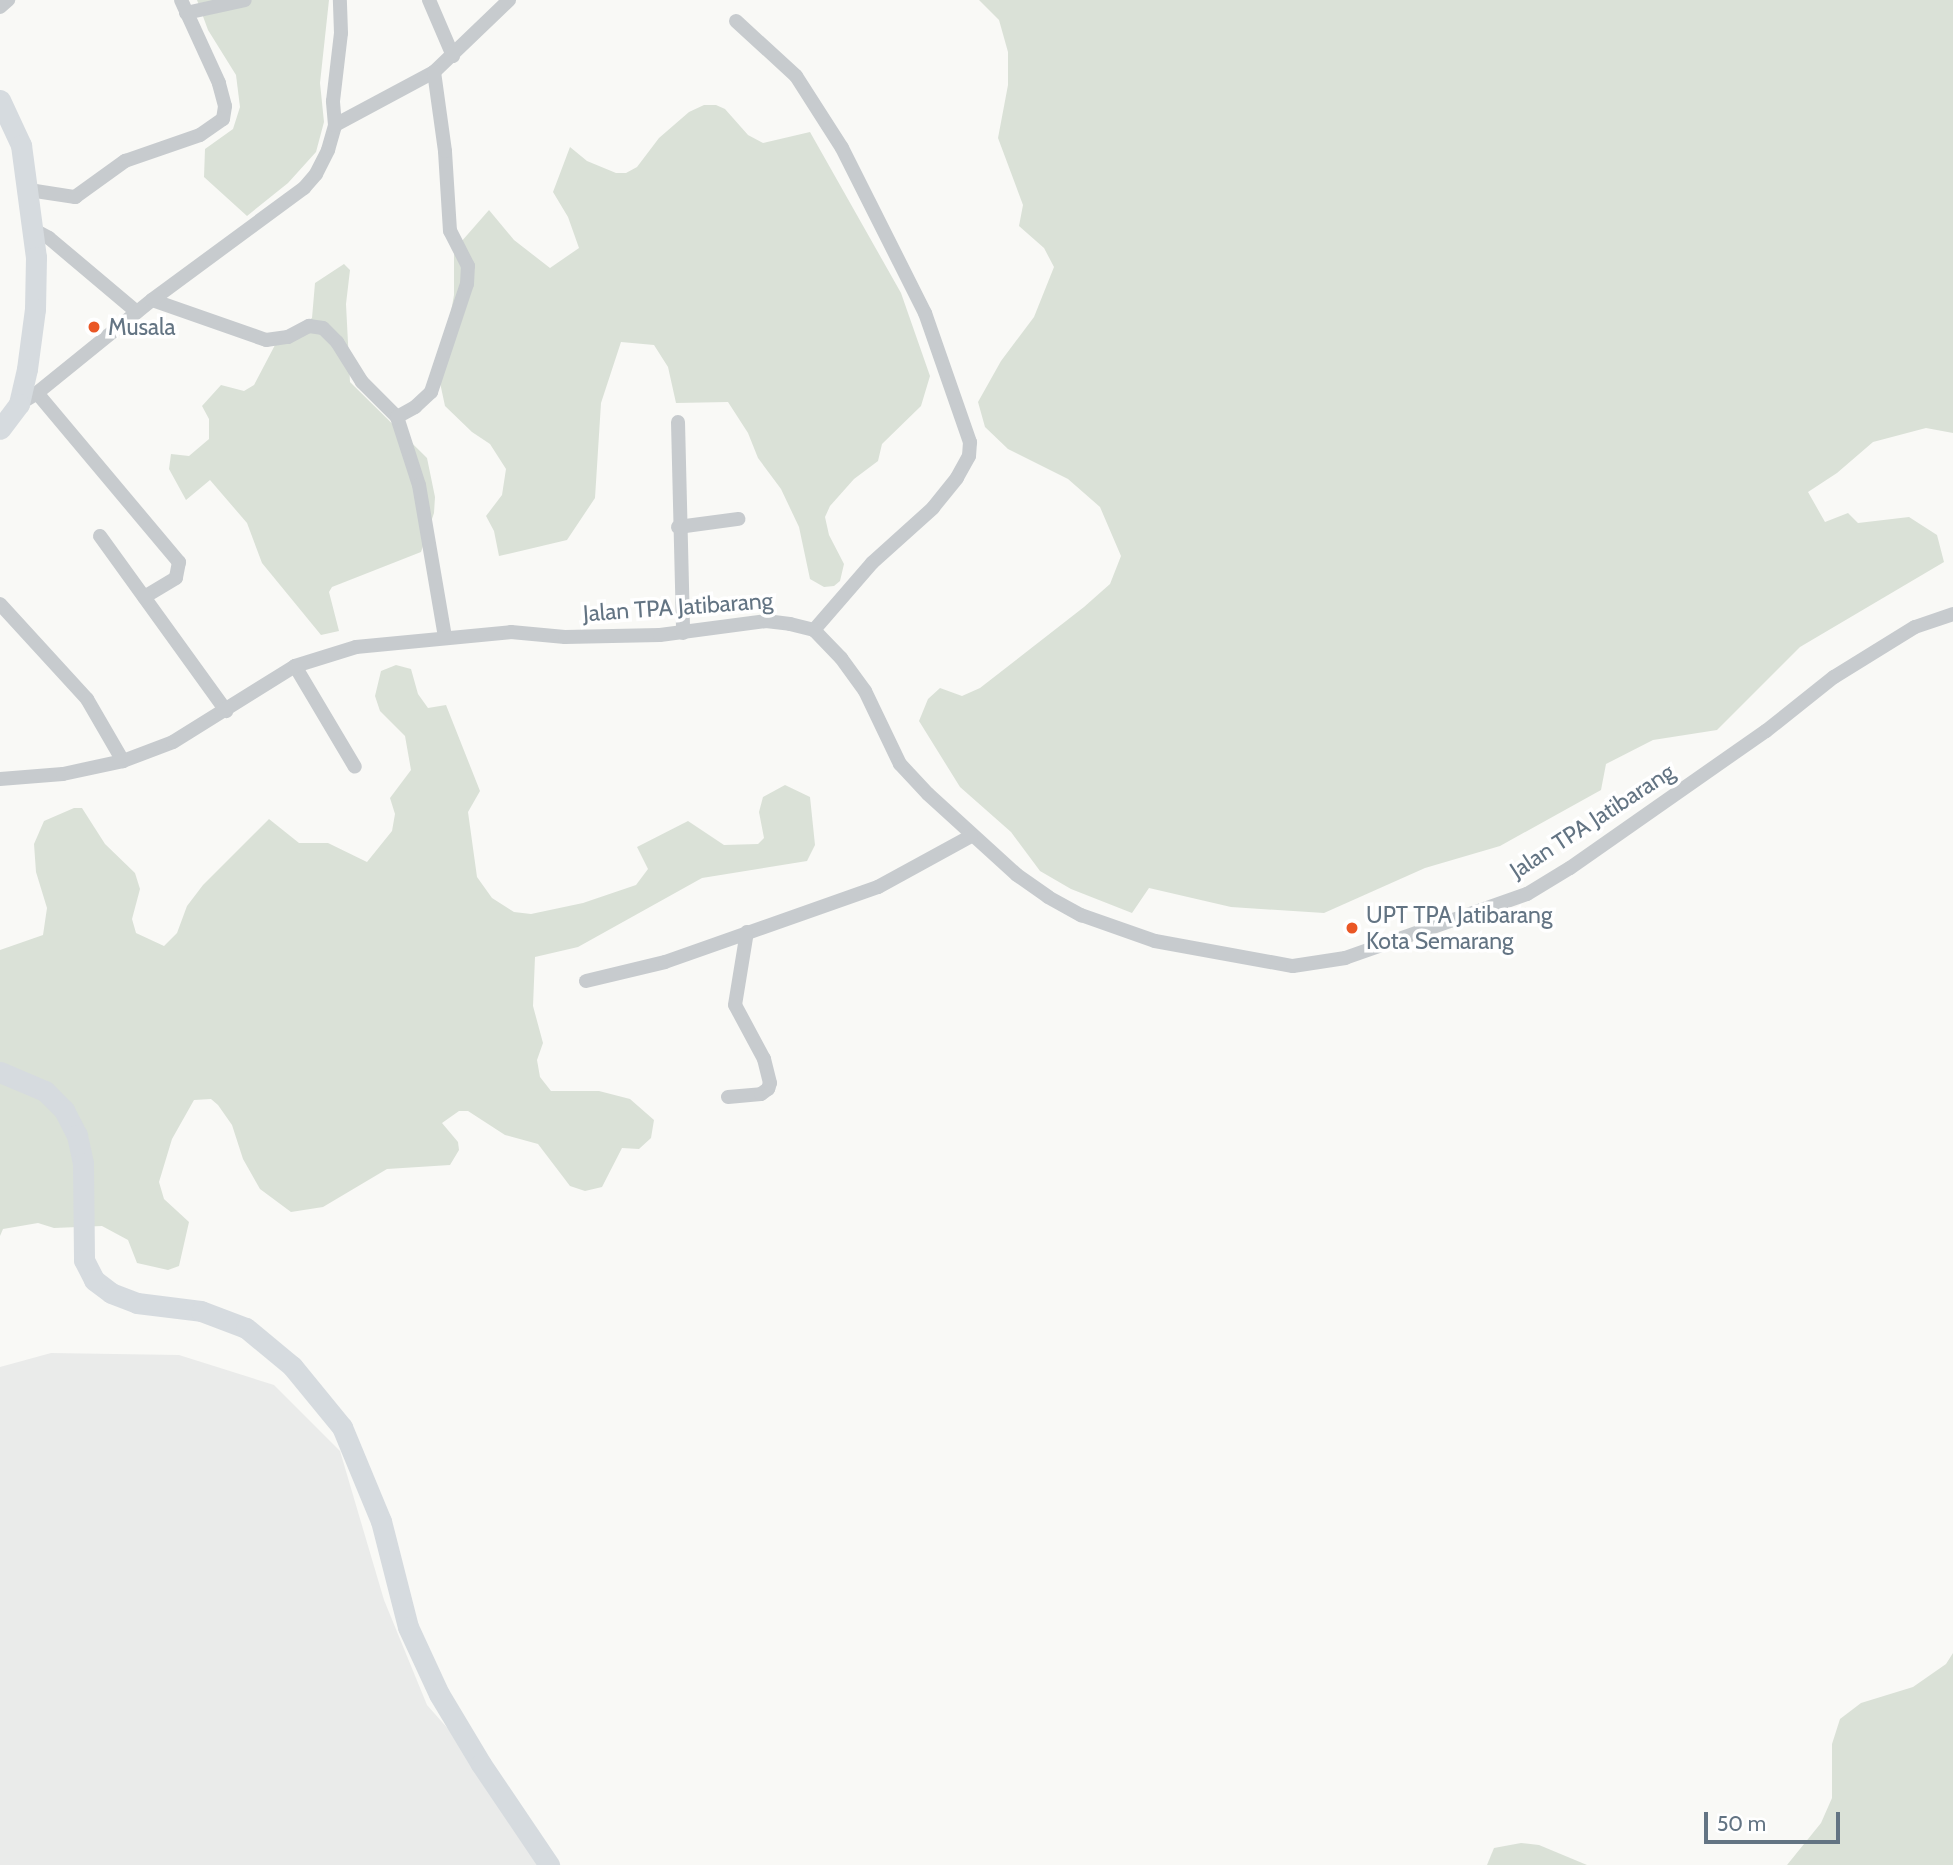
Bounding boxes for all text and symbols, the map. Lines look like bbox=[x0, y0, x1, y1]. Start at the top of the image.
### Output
place label: Musala bbox=[108, 313, 175, 341]
marker: Musala bbox=[86, 319, 102, 335]
street label: Jalan TPA Jatibarang bbox=[582, 587, 774, 627]
street label: Jalan TPA Jatibarang bbox=[1505, 758, 1679, 884]
place label: UPT TPA Jatibarang Kota Semarang bbox=[1366, 901, 1552, 955]
marker: UPT TPA Jatibarang Kota Semarang bbox=[1344, 920, 1360, 936]
scale bar bbox=[1708, 1798, 1844, 1842]
text: 50 m bbox=[1717, 1811, 1766, 1836]

